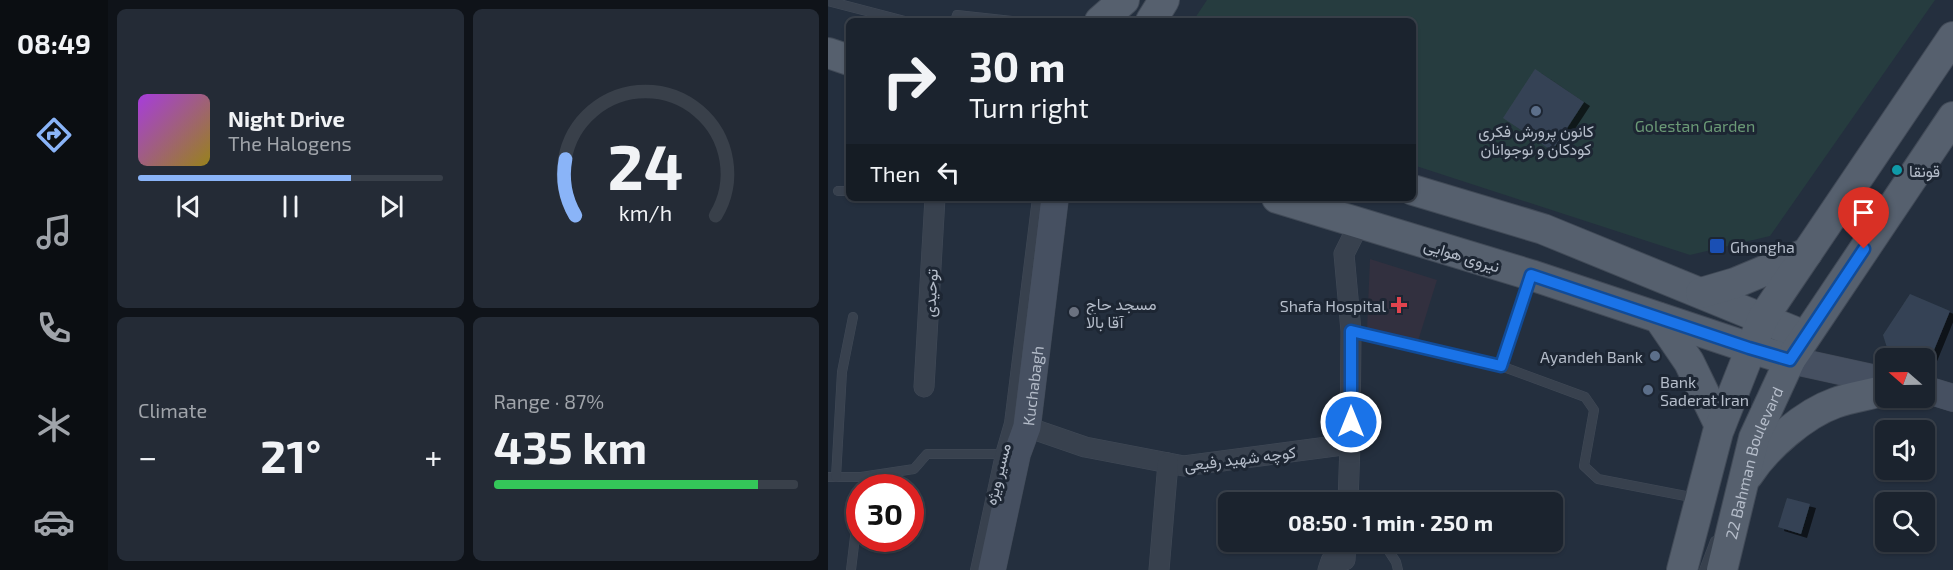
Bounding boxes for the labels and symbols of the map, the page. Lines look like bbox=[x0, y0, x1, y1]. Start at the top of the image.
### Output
marker: کانون پرورش فکری کودکان و نوجوانان bbox=[1529, 104, 1543, 118]
park label: Golestan Garden bbox=[1635, 116, 1755, 135]
place label: کانون پرورش فکری کودکان و نوجوانان bbox=[1478, 121, 1594, 160]
place label: قونقا bbox=[1909, 161, 1940, 182]
marker: قونقا bbox=[1890, 163, 1904, 177]
pin bbox=[1838, 187, 1889, 249]
street label: نیروی هوایی bbox=[1421, 234, 1502, 277]
marker: Ghongha bbox=[1708, 237, 1726, 255]
place label: Ghongha bbox=[1730, 237, 1795, 256]
street label: توحیدی bbox=[919, 268, 943, 318]
place label: مسجد حاج آقا بالا bbox=[1086, 294, 1157, 332]
place label: Shafa Hospital bbox=[1280, 296, 1386, 315]
marker: Shafa Hospital bbox=[1390, 296, 1408, 314]
marker: مسجد حاج آقا بالا bbox=[1067, 305, 1081, 319]
street label: Kuchabagh bbox=[1018, 345, 1046, 427]
place label: Ayandeh Bank bbox=[1540, 347, 1643, 366]
north arrow bbox=[1875, 348, 1935, 408]
marker: Ayandeh Bank bbox=[1648, 349, 1662, 363]
place label: Bank Saderat Iran bbox=[1660, 372, 1749, 409]
marker: Bank Saderat Iran bbox=[1641, 383, 1655, 397]
street label: 22 Bahman Boulevard bbox=[1720, 383, 1786, 541]
position arrow bbox=[1319, 390, 1383, 454]
street label: مسیر ویژه bbox=[980, 441, 1016, 507]
street label: کوچه شهید رفیعی bbox=[1183, 442, 1297, 477]
speed limit sign: 30 bbox=[846, 474, 924, 552]

